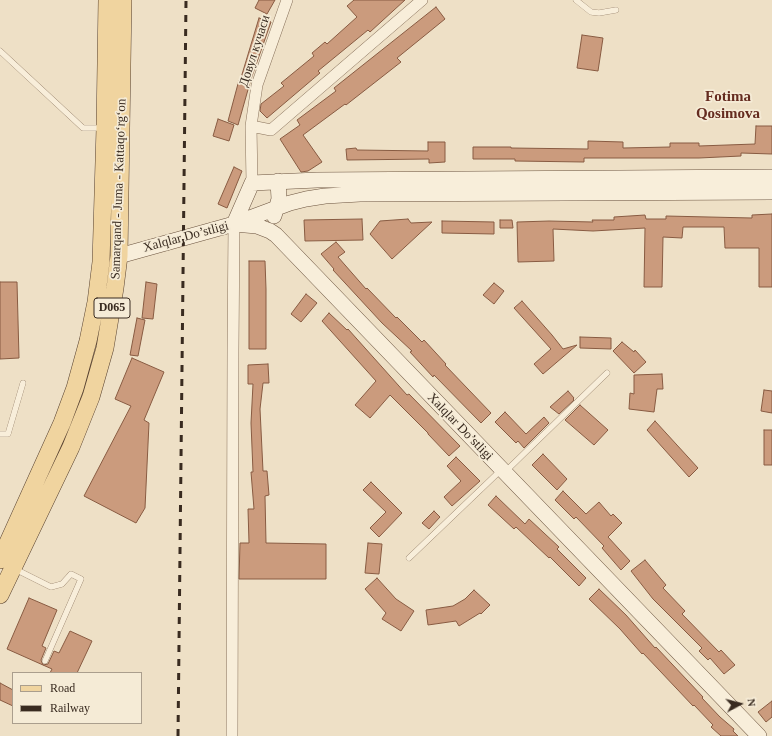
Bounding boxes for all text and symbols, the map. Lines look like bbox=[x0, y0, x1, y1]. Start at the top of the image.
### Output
street label: Довул кучаси bbox=[236, 13, 274, 89]
district label: Fotima Qosimova bbox=[696, 88, 760, 123]
street label: Samarqand - Juma - Kattaqo‘rg‘on bbox=[108, 98, 130, 280]
street label: Xalqlar Do’stligi bbox=[142, 218, 230, 256]
road number: D065 bbox=[94, 298, 130, 318]
street label: Xalqlar Do’stligi bbox=[424, 390, 496, 464]
legend bbox=[12, 672, 142, 724]
text: Road bbox=[50, 681, 75, 695]
north arrow bbox=[720, 684, 760, 724]
text: N bbox=[745, 698, 758, 707]
text: Railway bbox=[50, 701, 90, 715]

